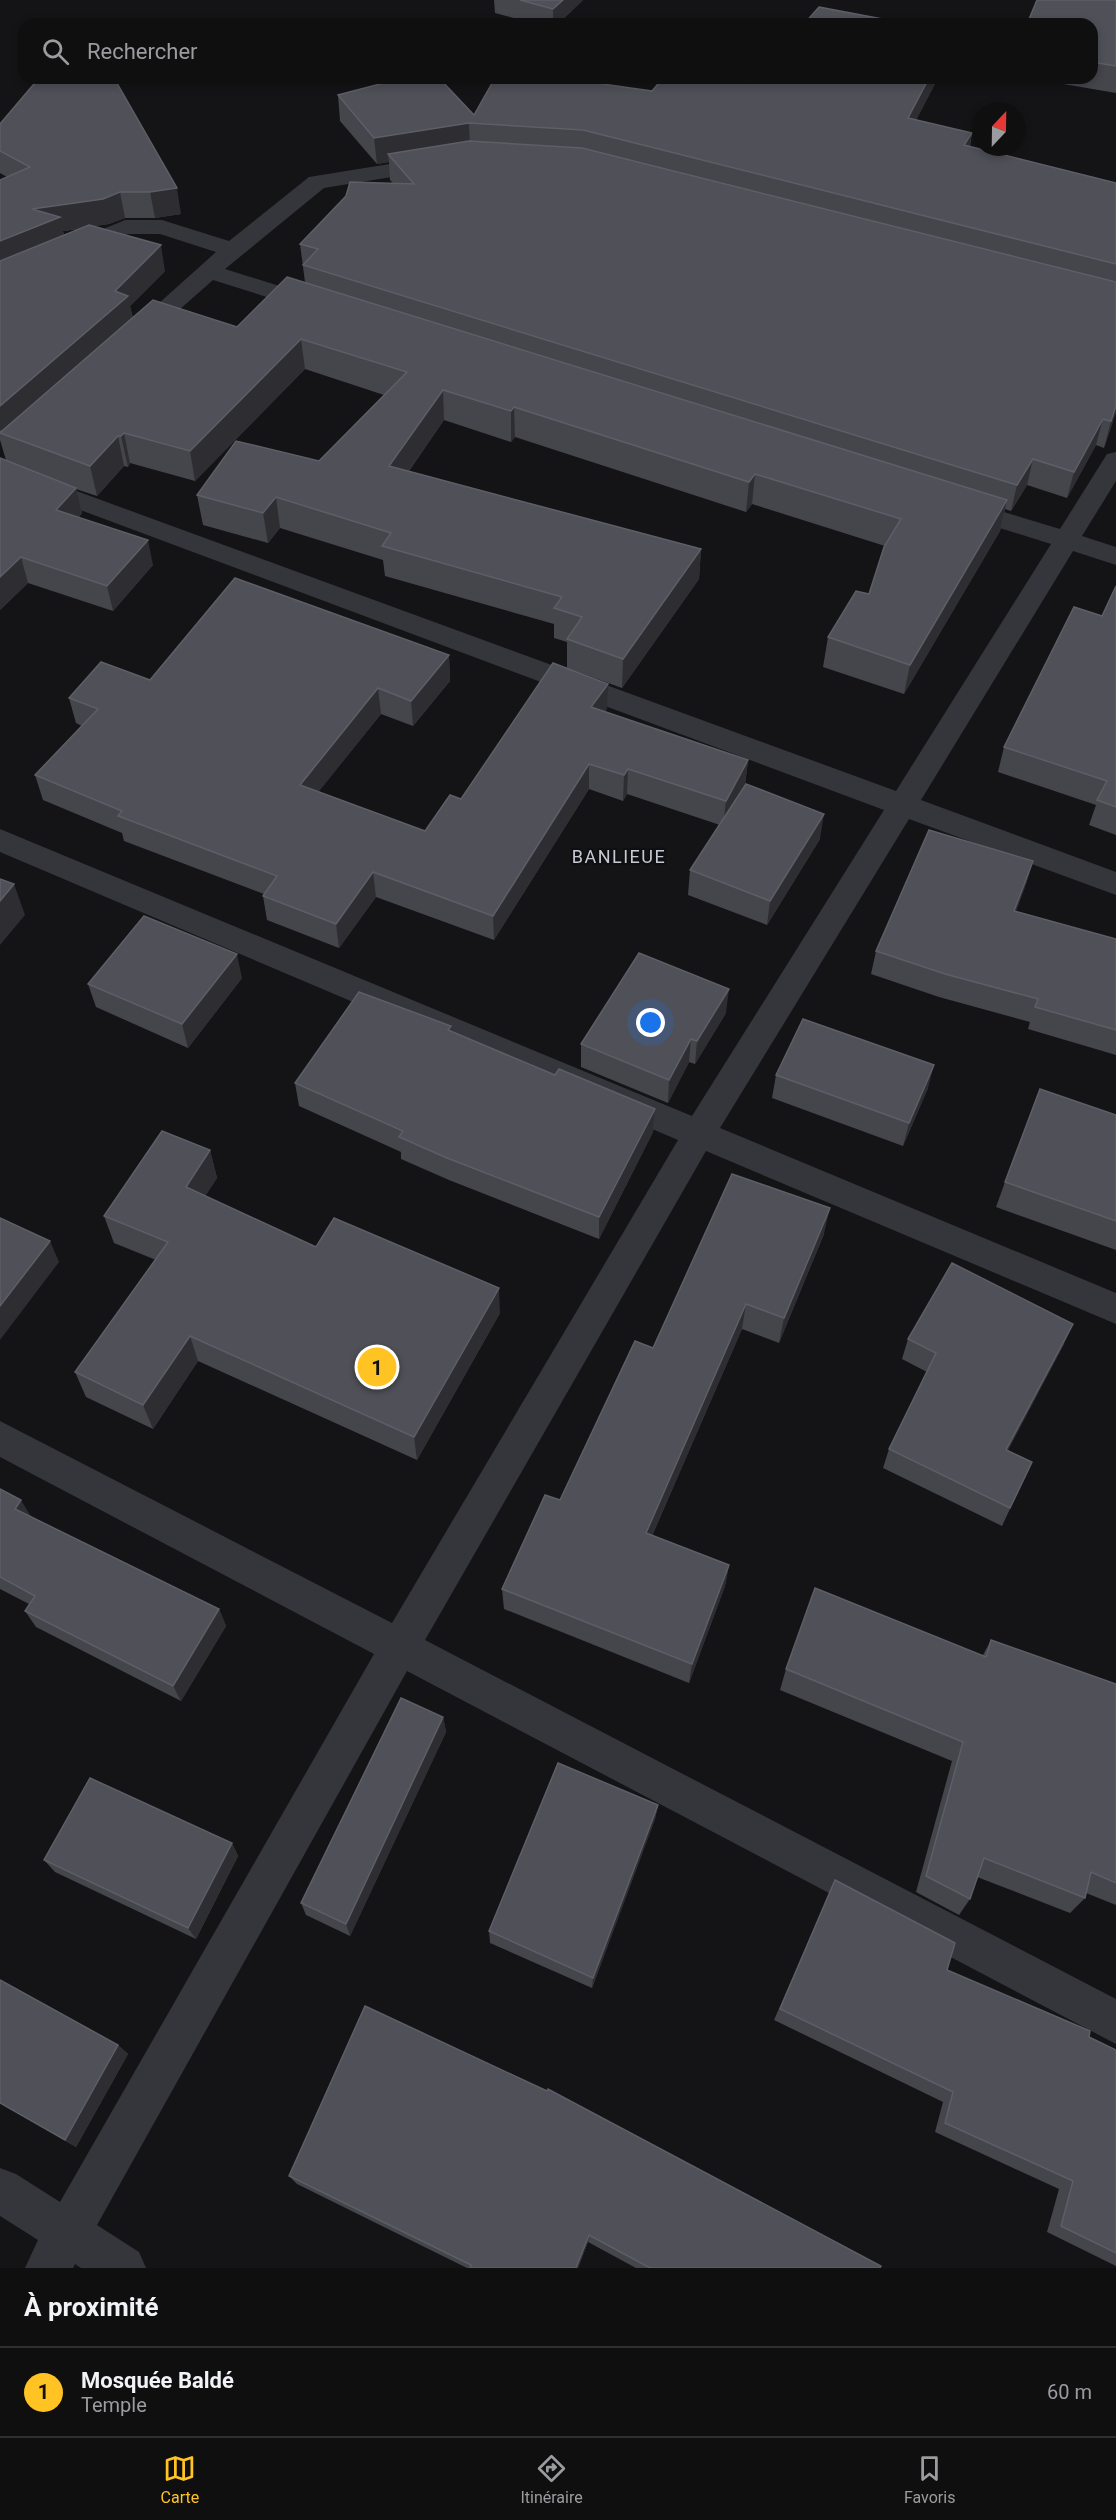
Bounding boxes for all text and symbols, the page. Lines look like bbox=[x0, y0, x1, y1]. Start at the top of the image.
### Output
search box bbox=[18, 18, 1098, 84]
icon: search bbox=[39, 35, 72, 68]
text: Rechercher bbox=[87, 39, 198, 64]
north arrow bbox=[972, 102, 1026, 156]
district label: BANLIEUE bbox=[572, 846, 666, 867]
your location bbox=[636, 1008, 665, 1037]
pin: 1 bbox=[358, 1344, 397, 1390]
text: À proximité bbox=[24, 2292, 158, 2322]
text: Mosquée Baldé bbox=[81, 2368, 234, 2393]
text: 1 bbox=[38, 2380, 49, 2404]
text: 60 m bbox=[1047, 2380, 1092, 2404]
text: Temple bbox=[81, 2393, 147, 2417]
tab: Carte bbox=[161, 2452, 199, 2507]
tab: Itinéraire bbox=[520, 2452, 583, 2507]
tab: Favoris bbox=[904, 2452, 955, 2507]

